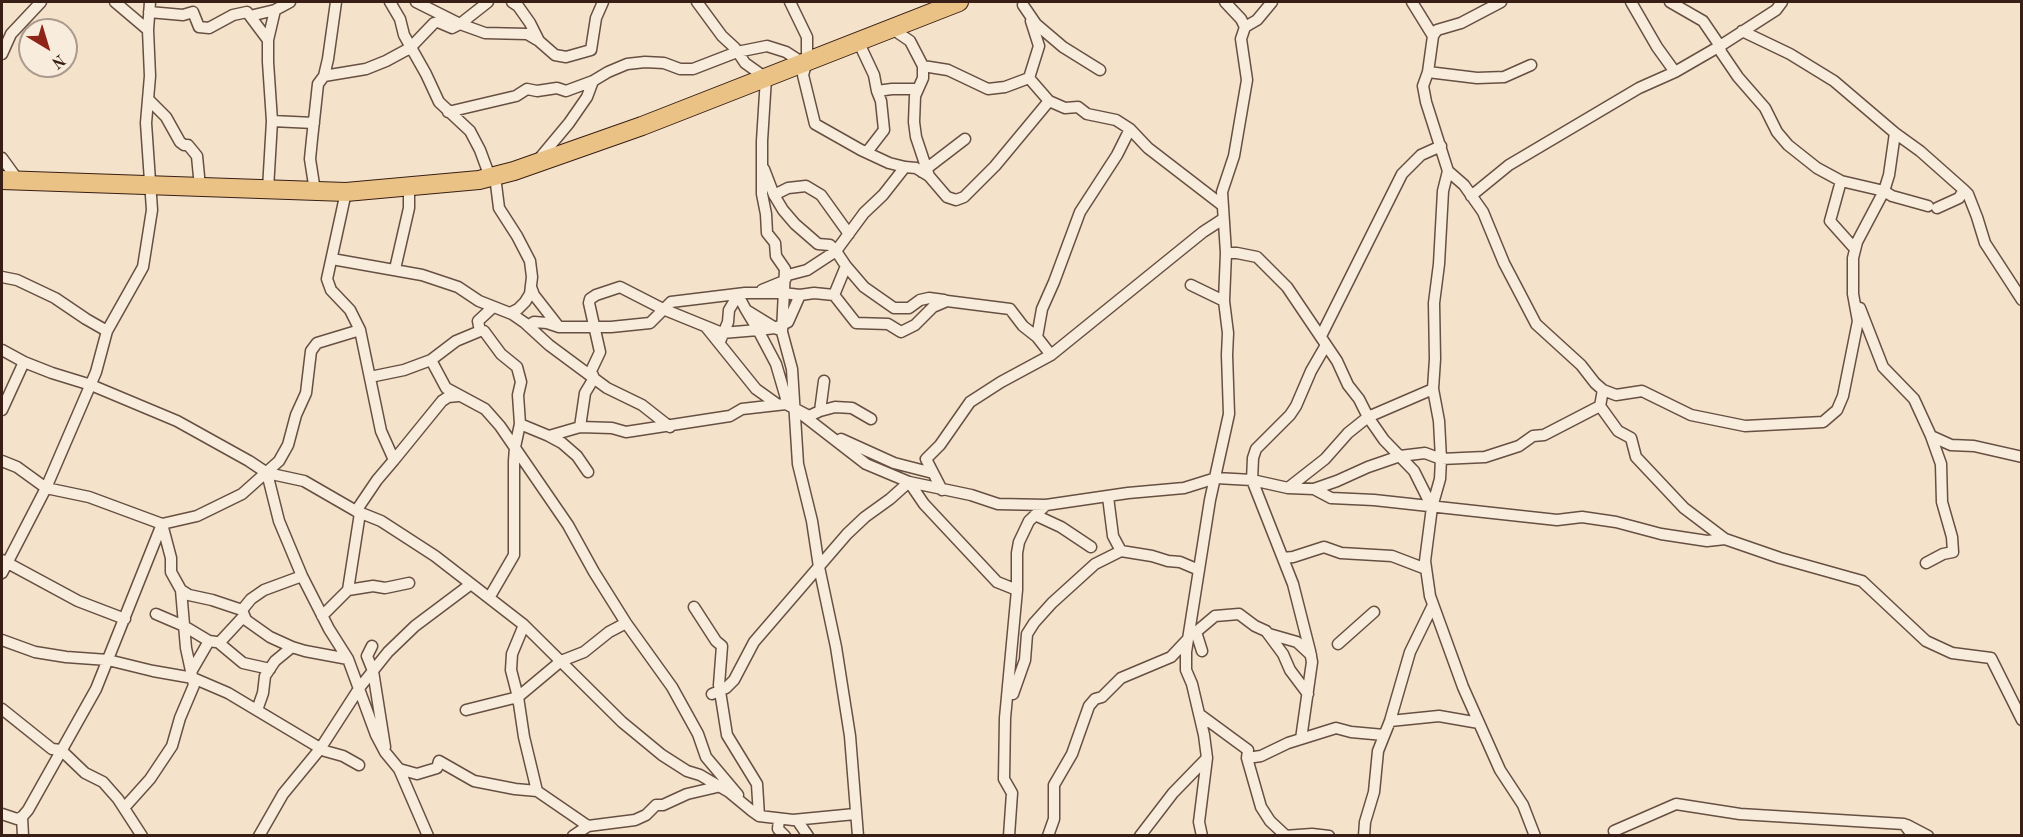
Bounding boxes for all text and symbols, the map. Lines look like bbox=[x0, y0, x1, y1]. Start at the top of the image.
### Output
north arrow bbox=[18, 18, 78, 78]
text: N bbox=[48, 51, 68, 71]

